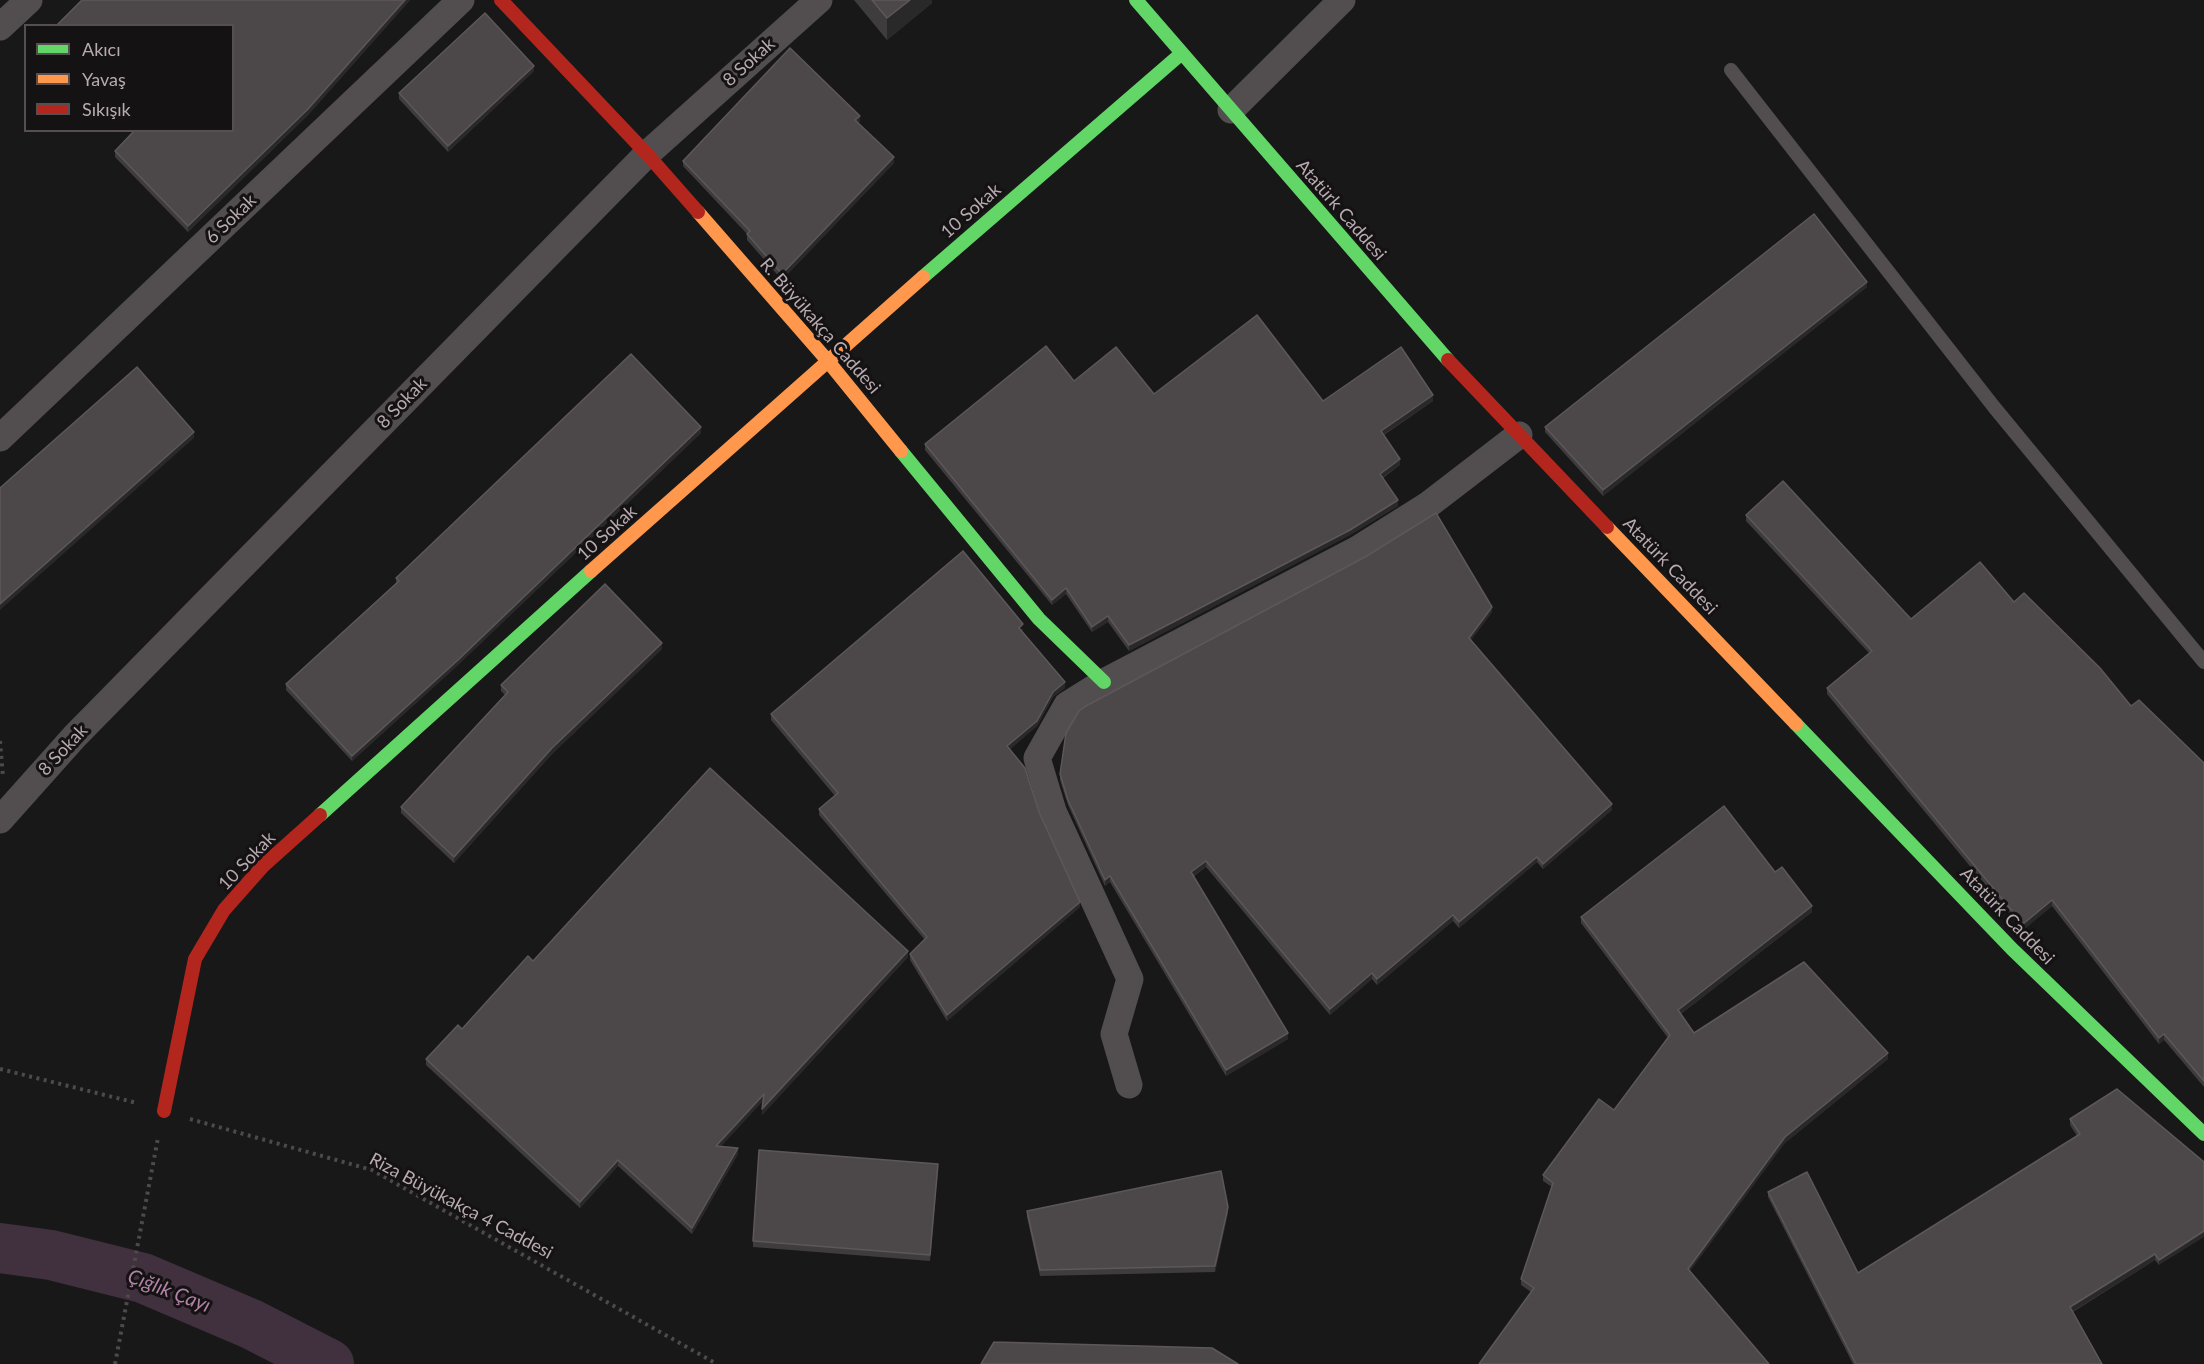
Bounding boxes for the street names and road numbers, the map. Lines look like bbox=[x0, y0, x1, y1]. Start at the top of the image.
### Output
street label: 8 Sokak bbox=[719, 33, 779, 91]
street label: Atatürk Caddesi bbox=[1291, 155, 1391, 265]
street label: 10 Sokak bbox=[937, 179, 1005, 243]
street label: 6 Sokak bbox=[201, 190, 261, 248]
street label: R. Büyükakça Caddesi bbox=[755, 254, 885, 398]
street label: 8 Sokak bbox=[373, 373, 431, 433]
street label: 10 Sokak bbox=[573, 501, 641, 565]
street label: Atatürk Caddesi bbox=[1618, 513, 1722, 619]
street label: 8 Sokak bbox=[34, 720, 92, 780]
street label: 10 Sokak bbox=[214, 827, 280, 895]
street label: Atatürk Caddesi bbox=[1955, 863, 2059, 969]
street label: Riza Büyükakça 4 Caddesi bbox=[366, 1148, 556, 1264]

